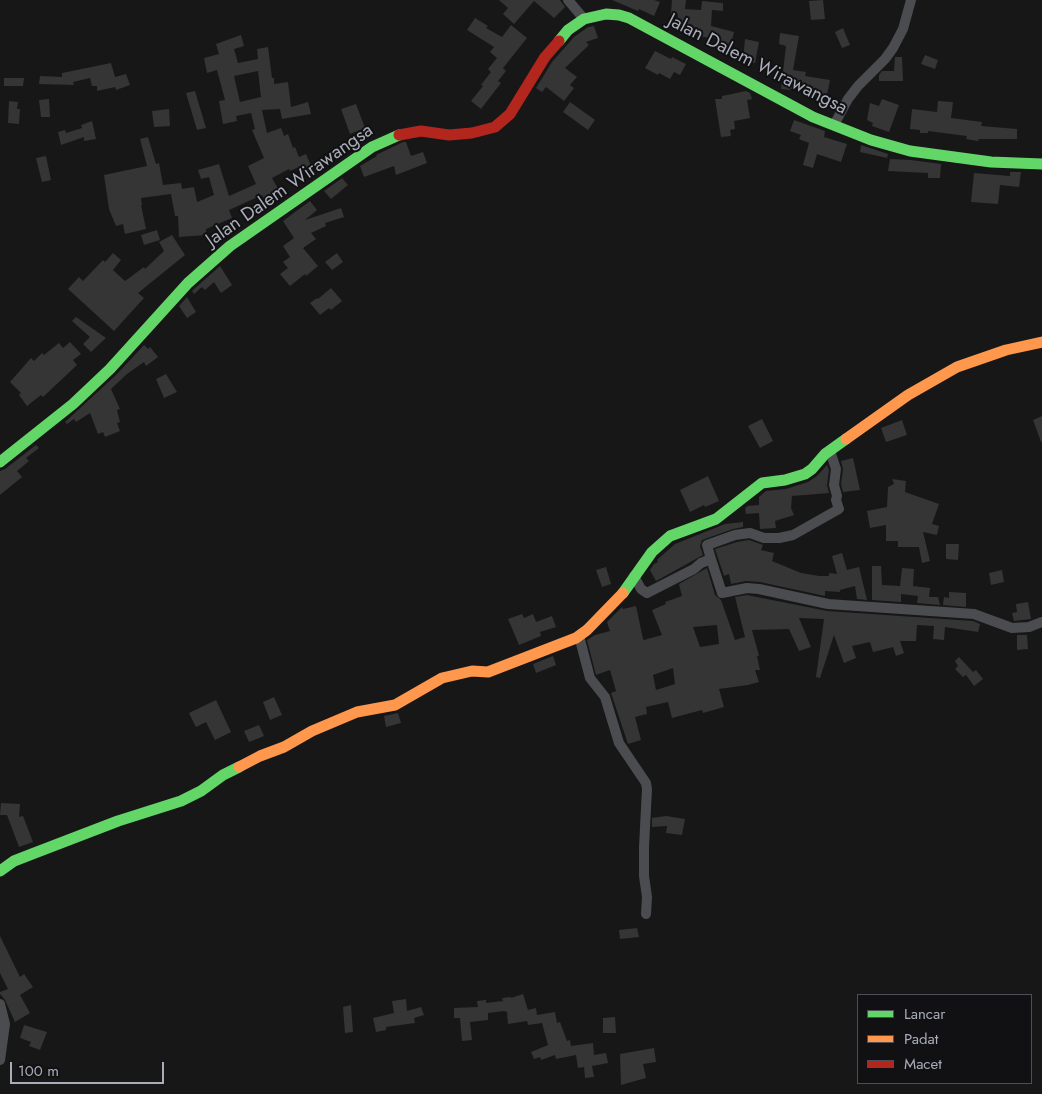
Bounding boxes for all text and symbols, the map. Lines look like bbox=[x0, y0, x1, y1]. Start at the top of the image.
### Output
street label: Jalan Dalem Wirawangsa bbox=[663, 10, 851, 120]
street label: Jalan Dalem Wirawangsa bbox=[202, 120, 378, 252]
legend bbox=[857, 994, 1032, 1084]
text: Lancar bbox=[904, 1003, 945, 1025]
text: Padat bbox=[904, 1028, 938, 1050]
scale bar bbox=[12, 1052, 166, 1084]
text: Macet bbox=[904, 1053, 942, 1075]
text: 100 m bbox=[18, 1060, 59, 1082]

